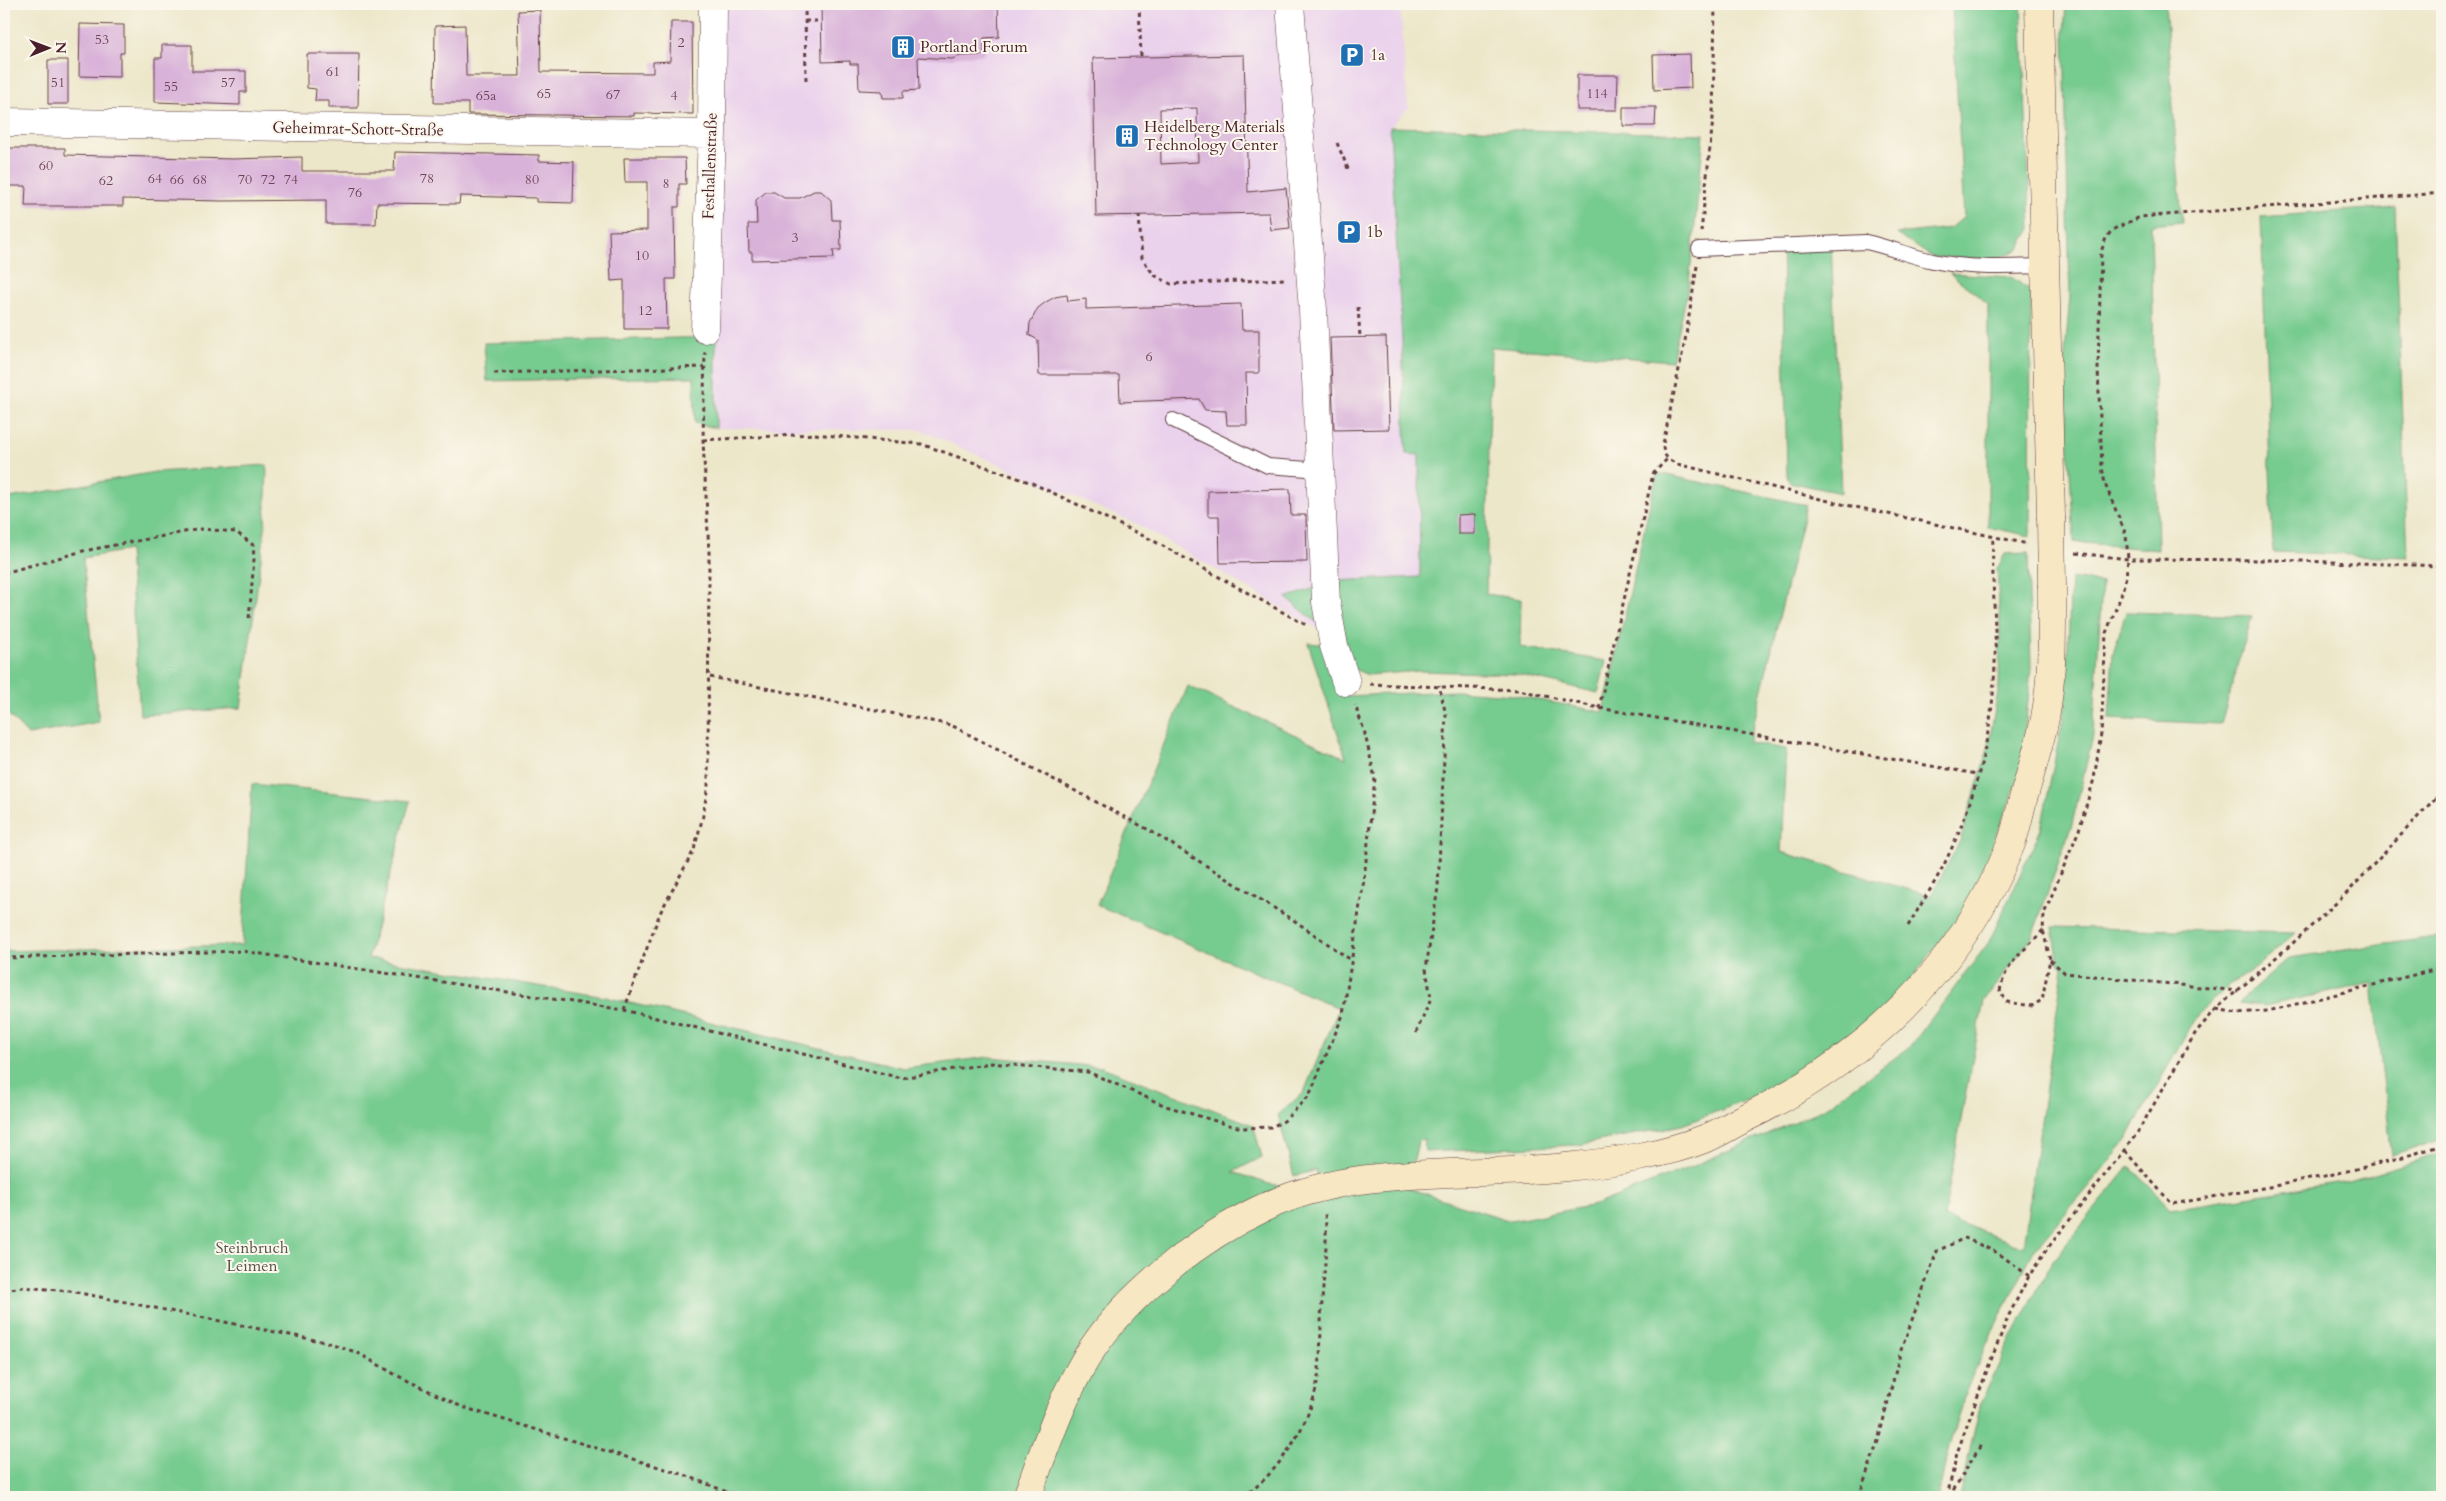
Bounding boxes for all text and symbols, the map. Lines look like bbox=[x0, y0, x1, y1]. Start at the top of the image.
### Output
north arrow bbox=[22, 22, 72, 72]
house number: 53 bbox=[95, 30, 109, 49]
house number: 2 bbox=[677, 33, 685, 52]
building icon: Portland Forum bbox=[890, 34, 916, 60]
place label: Portland Forum bbox=[920, 36, 1028, 58]
text: N bbox=[51, 42, 70, 54]
parking icon: 1a bbox=[1339, 42, 1365, 68]
place label: 1a bbox=[1370, 44, 1385, 66]
house number: 61 bbox=[326, 62, 340, 81]
house number: 51 bbox=[51, 73, 65, 92]
house number: 57 bbox=[221, 73, 235, 92]
house number: 55 bbox=[164, 77, 178, 96]
house number: 65 bbox=[537, 84, 551, 103]
house number: 114 bbox=[1586, 84, 1608, 103]
house number: 67 bbox=[606, 85, 620, 104]
house number: 65a bbox=[476, 86, 496, 105]
house number: 4 bbox=[670, 86, 678, 105]
street label: Festhallenstraße bbox=[697, 112, 723, 220]
place label: Heidelberg Materials Technology Center bbox=[1144, 116, 1285, 156]
street label: Geheimrat-Schott-Straße bbox=[272, 117, 444, 141]
building icon: Heidelberg Materials Technology Center bbox=[1114, 123, 1140, 149]
house number: 60 bbox=[39, 156, 53, 175]
house number: 64 bbox=[148, 169, 162, 188]
house number: 78 bbox=[420, 169, 434, 188]
house number: 66 bbox=[170, 170, 184, 189]
house number: 68 bbox=[193, 170, 207, 189]
house number: 70 bbox=[238, 170, 252, 189]
house number: 72 bbox=[261, 170, 275, 189]
house number: 74 bbox=[284, 170, 298, 189]
house number: 80 bbox=[525, 170, 539, 189]
house number: 62 bbox=[99, 171, 113, 190]
house number: 8 bbox=[662, 174, 670, 193]
house number: 76 bbox=[348, 183, 362, 202]
parking icon: 1b bbox=[1336, 219, 1362, 245]
place label: 1b bbox=[1366, 221, 1383, 243]
house number: 3 bbox=[791, 228, 799, 247]
house number: 10 bbox=[635, 246, 649, 265]
house number: 12 bbox=[638, 301, 652, 320]
house number: 6 bbox=[1145, 347, 1153, 366]
park label: Steinbruch Leimen bbox=[215, 1237, 289, 1277]

